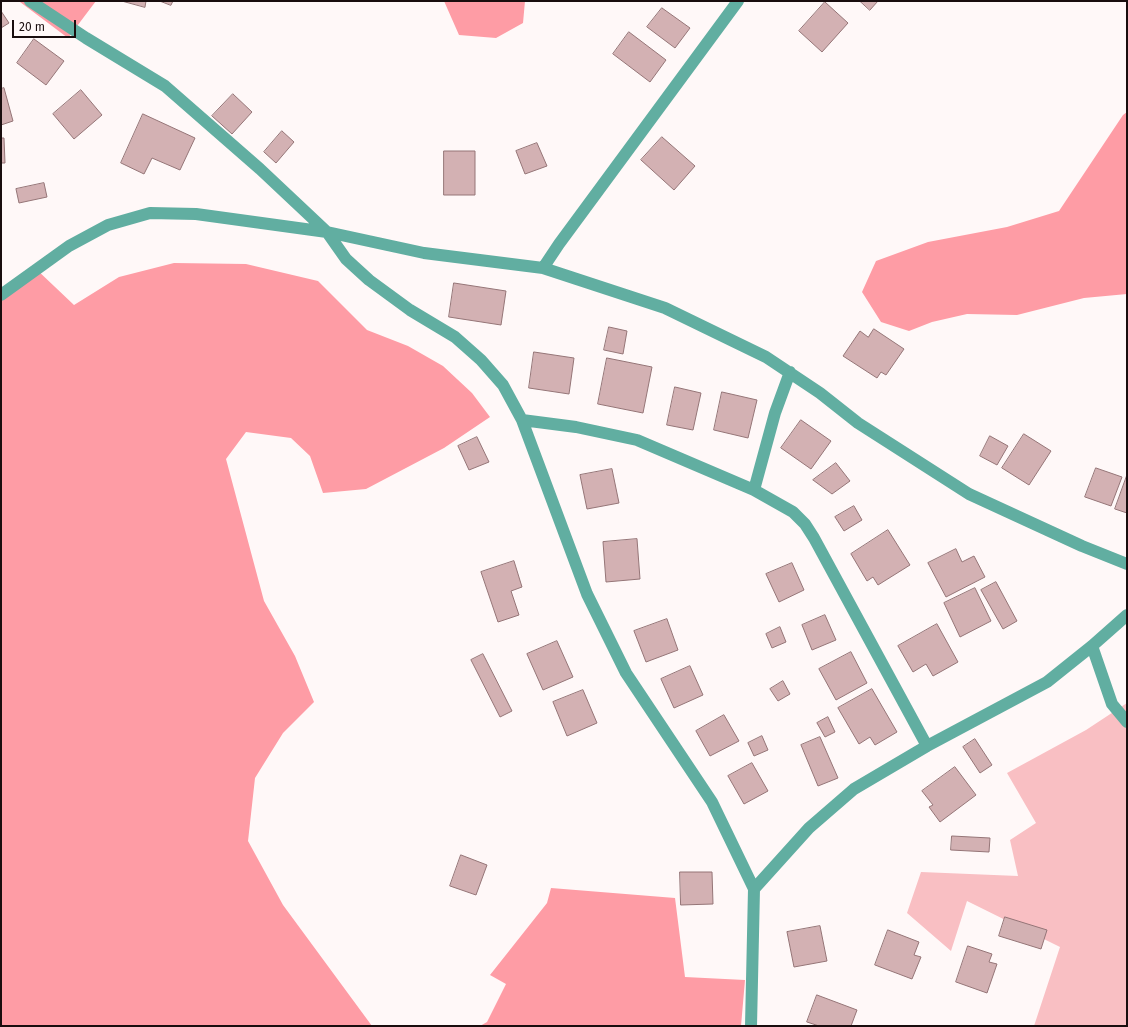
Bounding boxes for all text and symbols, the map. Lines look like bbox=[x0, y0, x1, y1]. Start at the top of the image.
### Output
scale bar bbox=[14, 12, 78, 38]
text: 20 m bbox=[19, 20, 45, 34]

